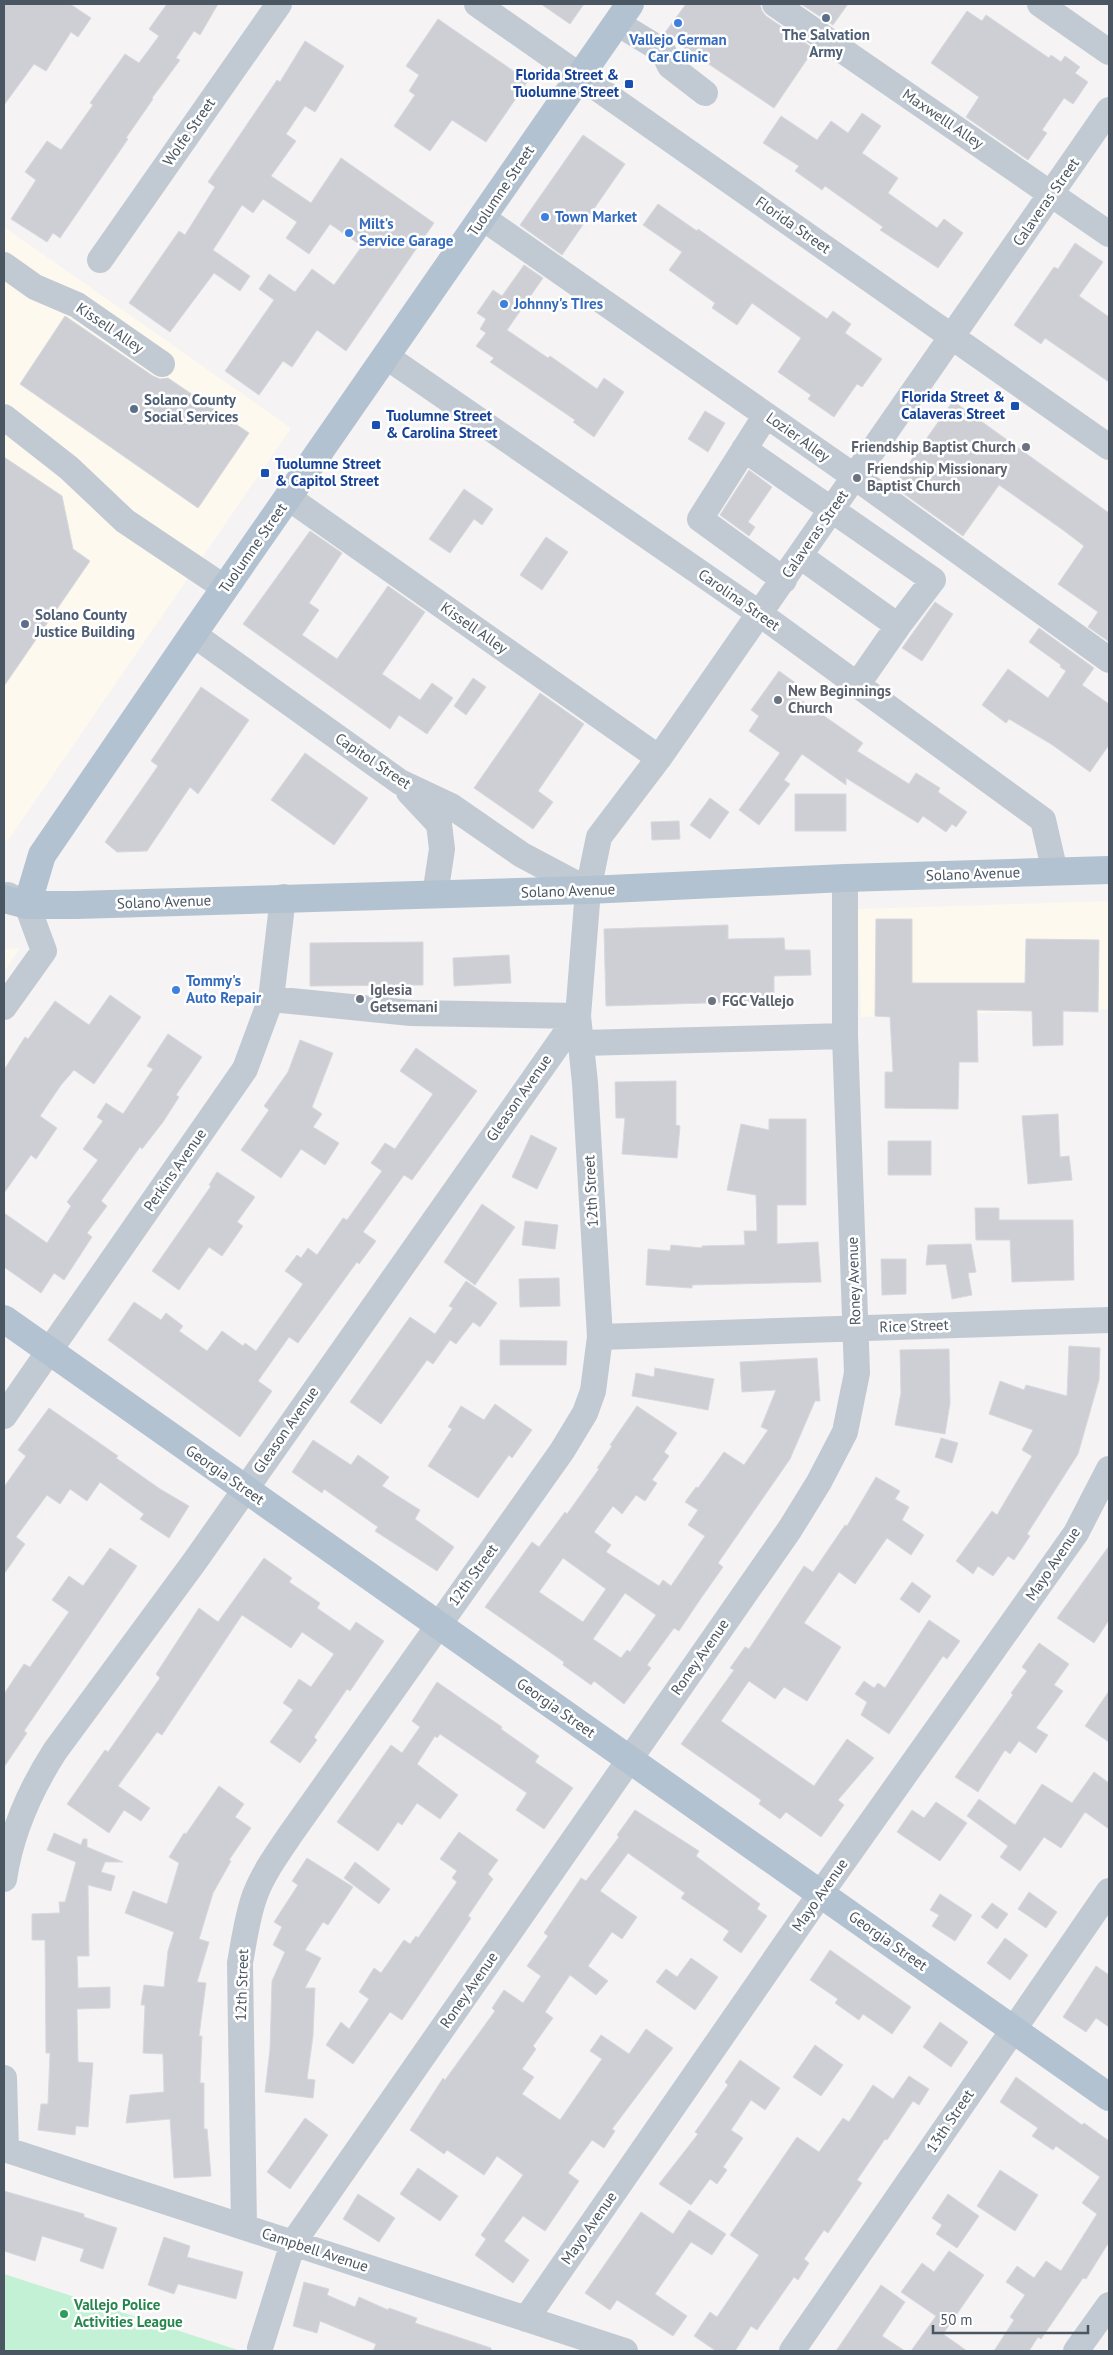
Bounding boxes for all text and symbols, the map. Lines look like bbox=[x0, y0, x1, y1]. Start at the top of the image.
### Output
marker: The Salvation Army bbox=[820, 12, 832, 24]
marker: Vallejo German Car Clinic bbox=[672, 17, 684, 29]
place label: The Salvation Army bbox=[782, 25, 870, 61]
place label: Vallejo German Car Clinic bbox=[628, 30, 727, 66]
place label: Florida Street & Tuolumne Street bbox=[513, 65, 620, 101]
marker: Florida Street & Tuolumne Street bbox=[623, 78, 635, 90]
street label: Maxwelll Alley bbox=[899, 84, 988, 153]
street label: Wolfe Street bbox=[158, 94, 219, 169]
street label: Tuolumne Street bbox=[463, 142, 538, 240]
street label: Calaveras Street bbox=[1008, 154, 1083, 250]
street label: Florida Street bbox=[752, 192, 834, 257]
place label: Town Market bbox=[555, 207, 638, 226]
marker: Town Market bbox=[539, 211, 551, 223]
place label: Milt's Service Garage bbox=[359, 214, 454, 250]
marker: Milt's Service Garage bbox=[343, 227, 355, 239]
place label: Johnny's TIres bbox=[513, 294, 603, 313]
street label: Kissell Alley bbox=[73, 298, 148, 357]
marker: Johnny's TIres bbox=[498, 298, 510, 310]
place label: Florida Street & Calaveras Street bbox=[901, 387, 1006, 423]
place label: Solano County Social Services bbox=[144, 390, 238, 426]
marker: Florida Street & Calaveras Street bbox=[1009, 400, 1021, 412]
marker: Solano County Social Services bbox=[128, 403, 140, 415]
place label: Tuolumne Street & Carolina Street bbox=[386, 406, 498, 442]
street label: Lozier Alley bbox=[763, 408, 834, 465]
marker: Tuolumne Street & Carolina Street bbox=[370, 419, 382, 431]
place label: Friendship Baptist Church bbox=[851, 437, 1016, 456]
marker: Friendship Baptist Church bbox=[1020, 441, 1032, 453]
place label: Tuolumne Street & Capitol Street bbox=[275, 454, 382, 490]
place label: Friendship Missionary Baptist Church bbox=[867, 459, 1008, 495]
marker: Tuolumne Street & Capitol Street bbox=[259, 467, 271, 479]
marker: Friendship Missionary Baptist Church bbox=[851, 472, 863, 484]
street label: Calaveras Street bbox=[777, 486, 852, 582]
street label: Tuolumne Street bbox=[215, 499, 291, 596]
street label: Carolina Street bbox=[695, 564, 784, 635]
street label: Kissell Alley bbox=[437, 598, 511, 658]
place label: Solano County Justice Building bbox=[34, 605, 135, 641]
marker: Solano County Justice Building bbox=[19, 618, 31, 630]
place label: New Beginnings Church bbox=[788, 681, 891, 717]
marker: New Beginnings Church bbox=[772, 694, 784, 706]
street label: Capitol Street bbox=[332, 728, 415, 793]
street label: Solano Avenue bbox=[925, 862, 1021, 885]
street label: Solano Avenue bbox=[520, 879, 616, 902]
street label: Solano Avenue bbox=[116, 890, 212, 913]
place label: Tommy's Auto Repair bbox=[186, 971, 262, 1007]
place label: Iglesia Getsemani bbox=[370, 980, 438, 1016]
marker: Tommy's Auto Repair bbox=[170, 984, 182, 996]
place label: FGC Vallejo bbox=[722, 991, 794, 1010]
marker: Iglesia Getsemani bbox=[354, 993, 366, 1005]
marker: FGC Vallejo bbox=[706, 995, 718, 1007]
street label: Gleason Avenue bbox=[482, 1051, 555, 1145]
street label: Perkins Avenue bbox=[139, 1125, 210, 1215]
street label: 12th Street bbox=[579, 1155, 602, 1227]
street label: Roney Avenue bbox=[842, 1236, 865, 1326]
street label: Rice Street bbox=[879, 1315, 949, 1336]
street label: Gleason Avenue bbox=[249, 1383, 322, 1477]
street label: Georgia Street bbox=[182, 1441, 268, 1509]
street label: Mayo Avenue bbox=[1021, 1523, 1084, 1604]
street label: 12th Street bbox=[444, 1540, 501, 1609]
street label: Roney Avenue bbox=[666, 1615, 733, 1698]
street label: Georgia Street bbox=[513, 1674, 599, 1742]
street label: Mayo Avenue bbox=[788, 1855, 852, 1935]
street label: Georgia Street bbox=[845, 1907, 931, 1975]
street label: Roney Avenue bbox=[435, 1948, 502, 2031]
street label: 12th Street bbox=[231, 1949, 252, 2021]
street label: 13th Street bbox=[922, 2086, 978, 2156]
street label: Mayo Avenue bbox=[557, 2188, 621, 2268]
street label: Campbell Avenue bbox=[259, 2223, 371, 2276]
place label: Vallejo Police Activities League bbox=[73, 2295, 183, 2331]
scale bar bbox=[933, 2302, 1088, 2334]
marker: Vallejo Police Activities League bbox=[58, 2308, 70, 2320]
text: 50 m bbox=[940, 2310, 973, 2329]

